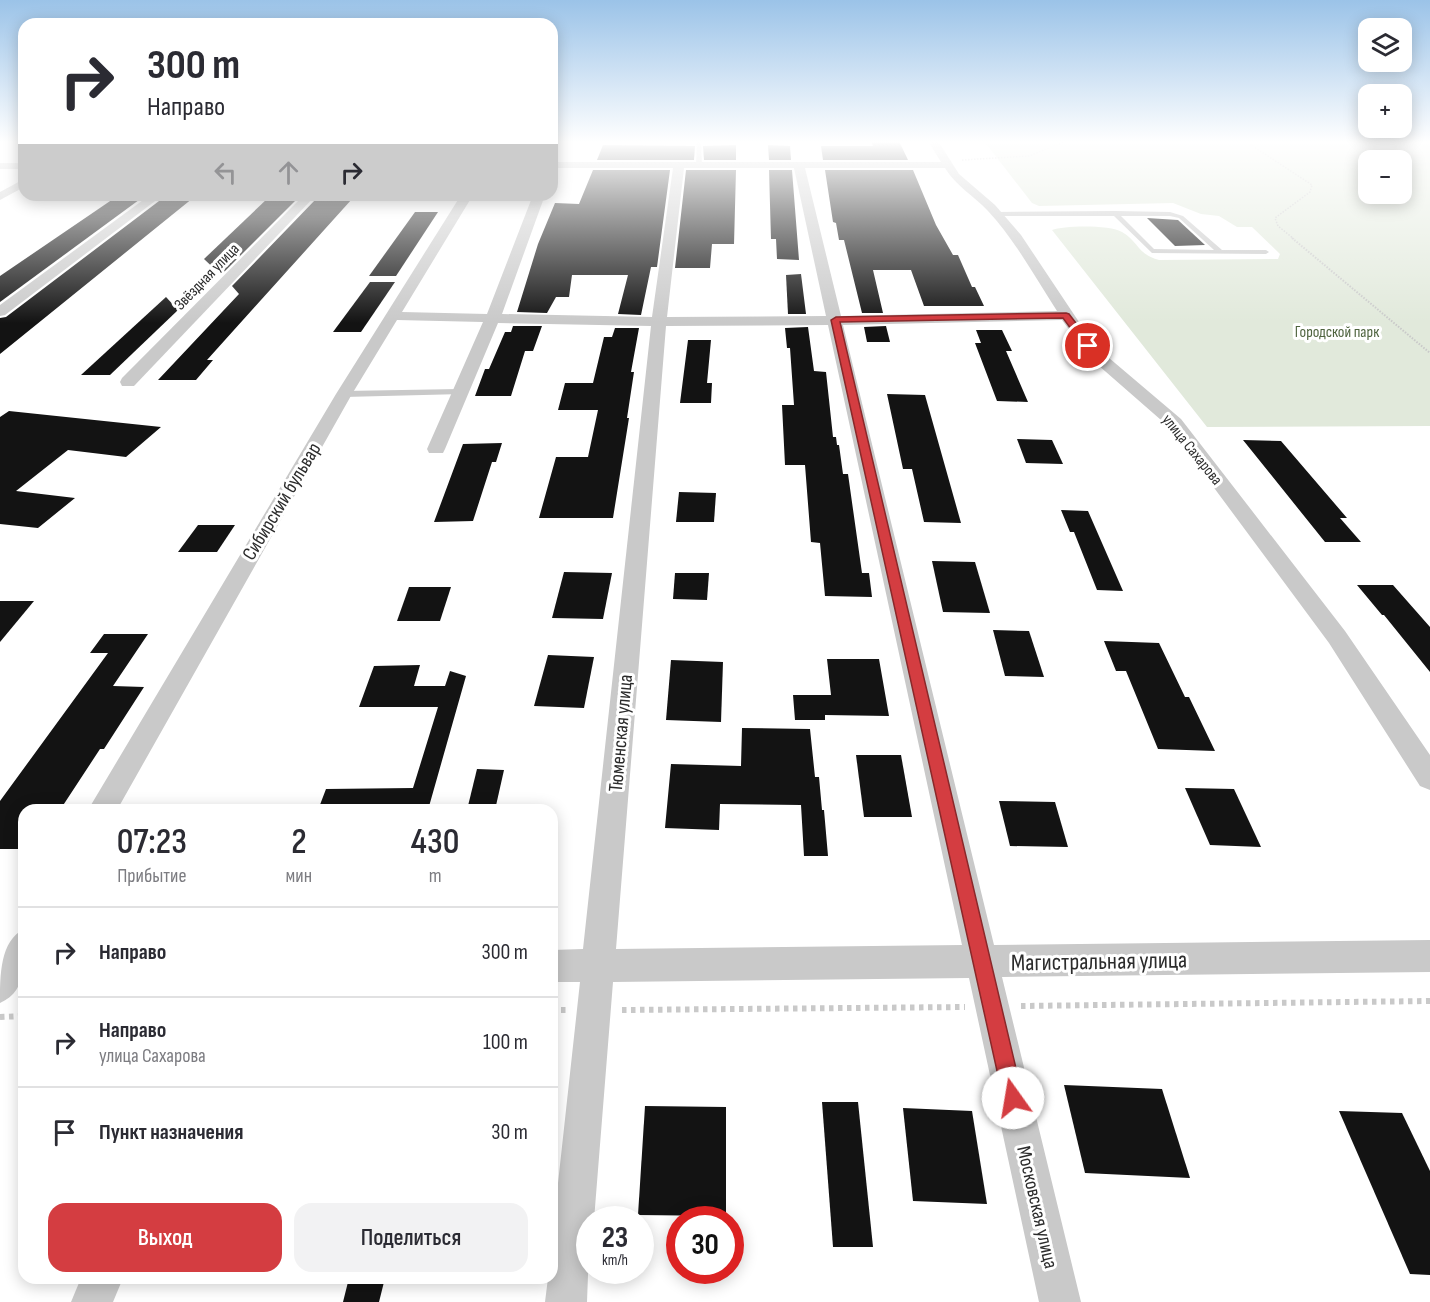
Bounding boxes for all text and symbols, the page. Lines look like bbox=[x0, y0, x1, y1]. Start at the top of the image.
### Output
map controls bbox=[1358, 18, 1412, 204]
button: layers bbox=[1358, 18, 1412, 72]
text: 300 m bbox=[147, 40, 240, 91]
icon: right bbox=[48, 42, 126, 120]
button: + bbox=[1358, 84, 1412, 138]
text: Направо bbox=[147, 91, 225, 123]
button: − bbox=[1358, 150, 1412, 204]
icon: left bbox=[209, 156, 242, 189]
icon: ahead bbox=[272, 156, 305, 189]
icon: right bbox=[335, 156, 368, 189]
street label: Звёздная улица bbox=[171, 240, 244, 314]
pin bbox=[1062, 320, 1113, 371]
park label: Городской парк bbox=[1295, 323, 1380, 342]
icon: arrive bbox=[1071, 329, 1104, 362]
street label: улица Сахарова bbox=[1158, 411, 1226, 489]
street label: Сибирский бульвар bbox=[237, 439, 326, 565]
street label: Тюменская улица bbox=[604, 673, 638, 793]
text: 07:23 bbox=[117, 821, 187, 864]
text: 2 bbox=[291, 821, 307, 864]
text: 430 bbox=[411, 821, 459, 864]
text: Прибытие bbox=[117, 864, 186, 888]
text: мин bbox=[286, 864, 312, 888]
text: m bbox=[429, 864, 441, 888]
icon: right bbox=[48, 936, 81, 969]
text: Направо bbox=[99, 939, 166, 966]
text: 300 m bbox=[482, 939, 528, 966]
street label: Магистральная улица bbox=[1011, 945, 1187, 978]
text: Направо bbox=[99, 1017, 166, 1044]
icon: right bbox=[48, 1026, 81, 1059]
text: 100 m bbox=[483, 1029, 528, 1056]
text: улица Сахарова bbox=[99, 1044, 206, 1068]
position arrow bbox=[981, 1066, 1045, 1130]
icon: arrive bbox=[48, 1116, 81, 1149]
text: Пункт назначения bbox=[99, 1119, 243, 1146]
text: 30 m bbox=[491, 1119, 528, 1146]
street label: Московская улица bbox=[1011, 1144, 1063, 1271]
button: Выход bbox=[48, 1203, 282, 1272]
button: Поделиться bbox=[294, 1203, 528, 1272]
speed limit sign: 30 bbox=[666, 1206, 744, 1284]
text: 23 bbox=[602, 1220, 628, 1256]
text: km/h bbox=[602, 1251, 628, 1270]

